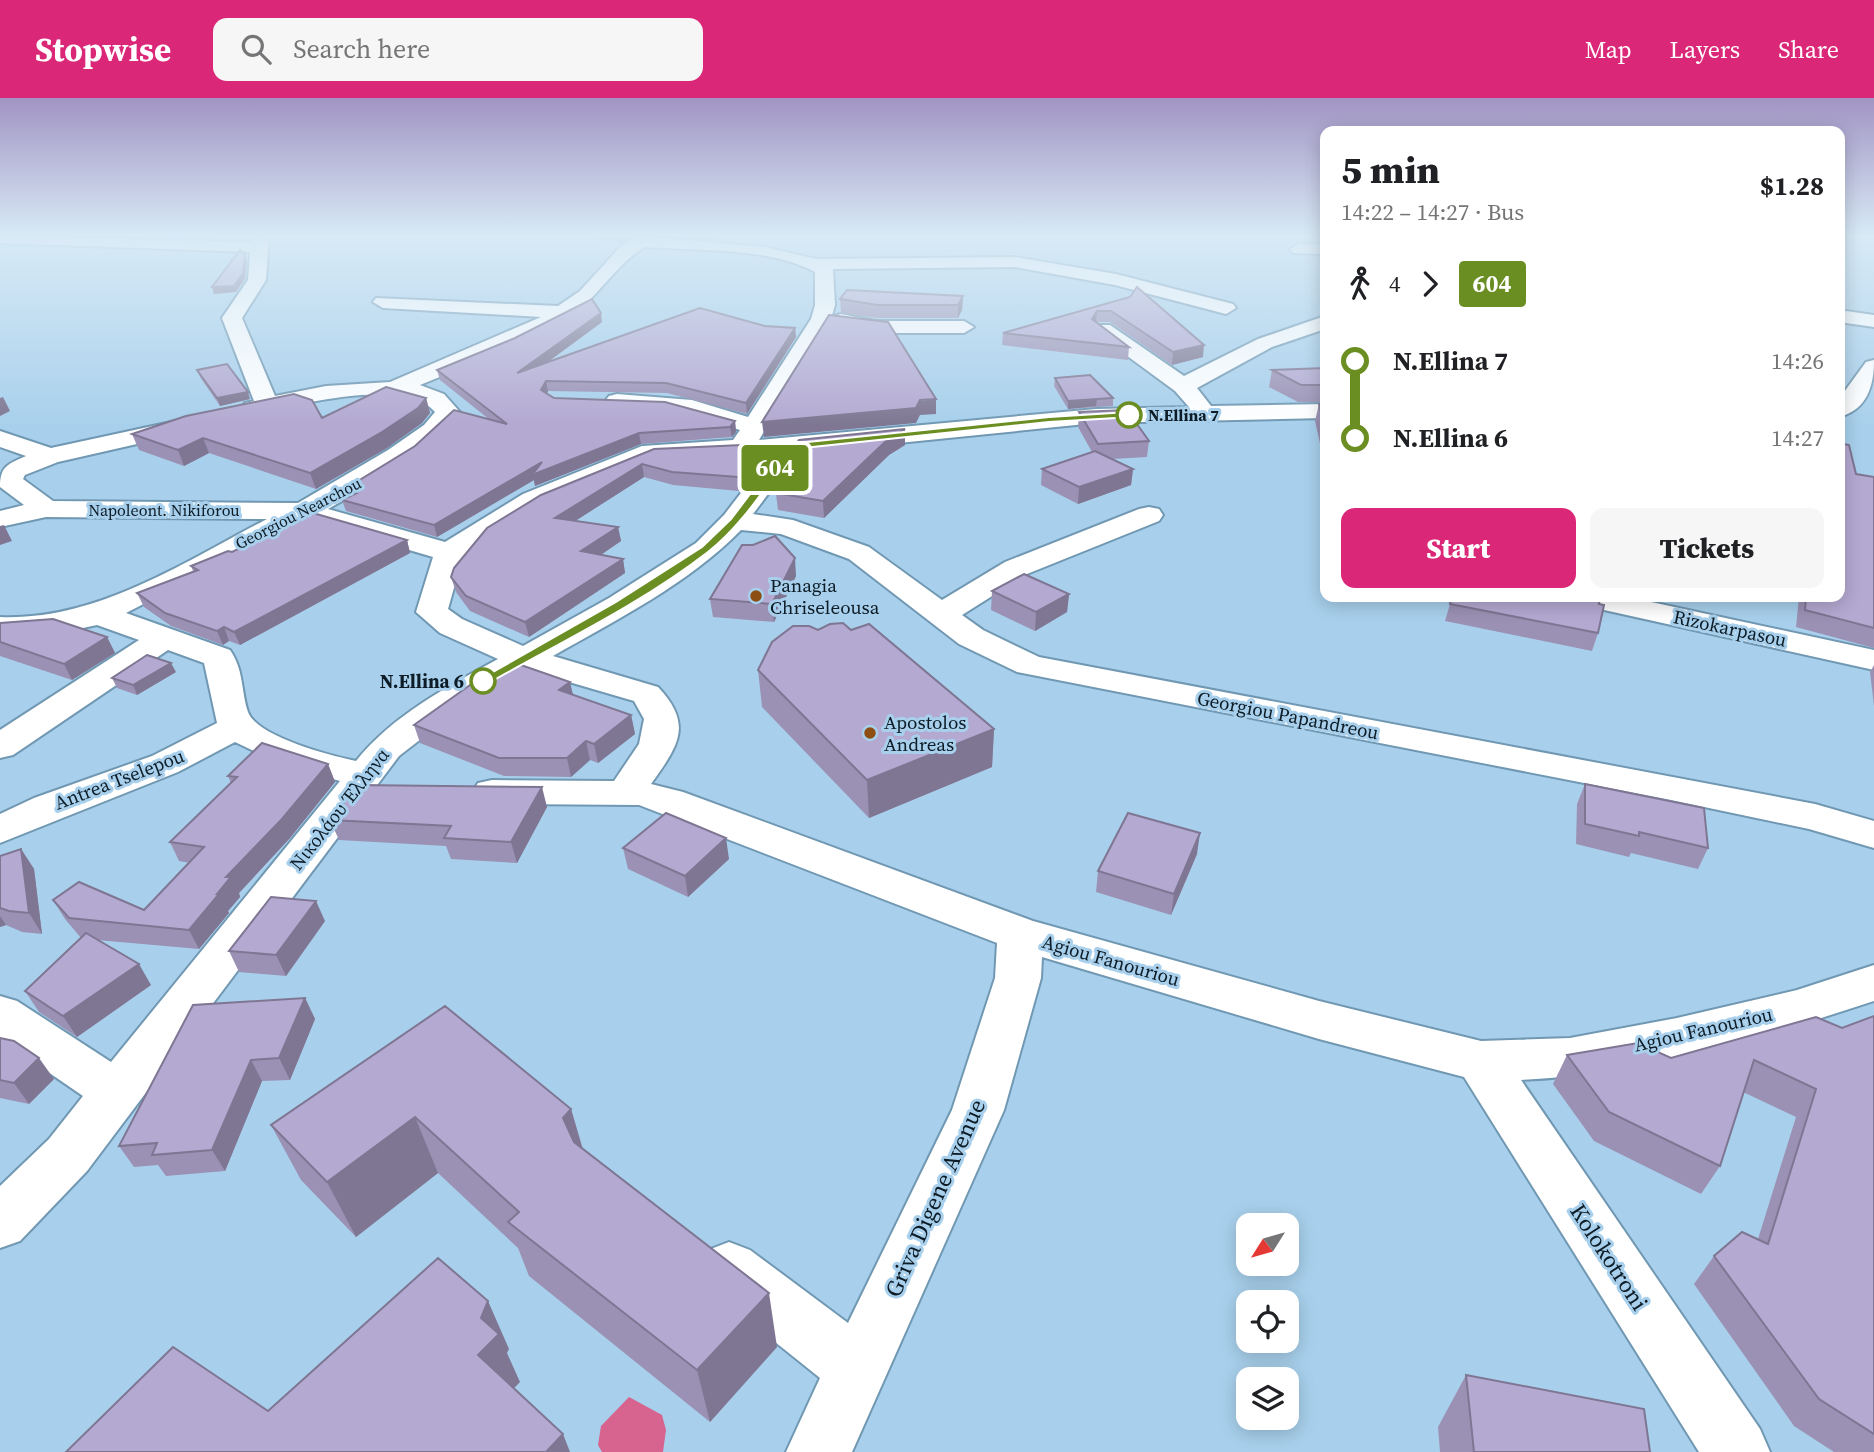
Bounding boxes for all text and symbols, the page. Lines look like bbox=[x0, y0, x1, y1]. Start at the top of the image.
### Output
search box bbox=[213, 18, 703, 81]
text: Stopwise bbox=[35, 27, 171, 72]
icon: search bbox=[237, 30, 275, 68]
text: Search here bbox=[293, 31, 430, 67]
text: Map bbox=[1585, 33, 1632, 66]
text: Layers bbox=[1670, 33, 1740, 66]
text: Share bbox=[1778, 33, 1839, 66]
text: 5 min bbox=[1341, 144, 1440, 196]
text: $1.28 bbox=[1760, 168, 1824, 204]
text: 14:22 – 14:27 · Bus bbox=[1341, 196, 1524, 228]
icon: walk bbox=[1341, 265, 1379, 303]
icon: forward bbox=[1411, 265, 1449, 303]
text: 604 bbox=[1473, 267, 1512, 300]
text: 4 bbox=[1389, 268, 1401, 300]
text: N.Ellina 7 bbox=[1393, 343, 1508, 379]
text: 14:26 bbox=[1771, 345, 1824, 377]
marker: N.Ellina 7 bbox=[1116, 402, 1142, 428]
place label: N.Ellina 7 bbox=[1148, 404, 1219, 426]
text: N.Ellina 6 bbox=[1393, 420, 1508, 456]
text: 14:27 bbox=[1771, 422, 1824, 454]
line badge: 604 bbox=[735, 445, 815, 491]
text: 604 bbox=[755, 451, 795, 484]
street label: Georgiou Nearchou bbox=[231, 472, 365, 554]
street label: Napoleont. Nikiforou bbox=[88, 499, 240, 521]
button: Start bbox=[1341, 508, 1576, 588]
button: Tickets bbox=[1590, 508, 1824, 588]
place label: Panagia Chriseleousa bbox=[770, 572, 880, 620]
marker: Panagia Chriseleousa bbox=[748, 588, 764, 604]
street label: Rizokarpasou bbox=[1671, 603, 1789, 653]
place label: N.Ellina 6 bbox=[380, 668, 464, 694]
marker: N.Ellina 6 bbox=[470, 668, 496, 694]
street label: Georgiou Papandreou bbox=[1195, 685, 1381, 745]
place label: Apostolos Andreas bbox=[884, 709, 967, 757]
marker: Apostolos Andreas bbox=[862, 725, 878, 741]
street label: Antrea Tselepou bbox=[50, 742, 188, 816]
street label: Νικολάου Έλληνα bbox=[283, 742, 395, 875]
street label: Agiou Fanouriou bbox=[1039, 928, 1183, 992]
street label: Agiou Fanouriou bbox=[1631, 1000, 1775, 1058]
street label: Griva Digene Avenue bbox=[877, 1094, 993, 1302]
street label: Kolokotroni bbox=[1563, 1197, 1656, 1317]
north arrow bbox=[1236, 1213, 1298, 1276]
map controls bbox=[1236, 1213, 1299, 1430]
button: locate bbox=[1236, 1290, 1299, 1353]
button: layers bbox=[1236, 1367, 1299, 1430]

